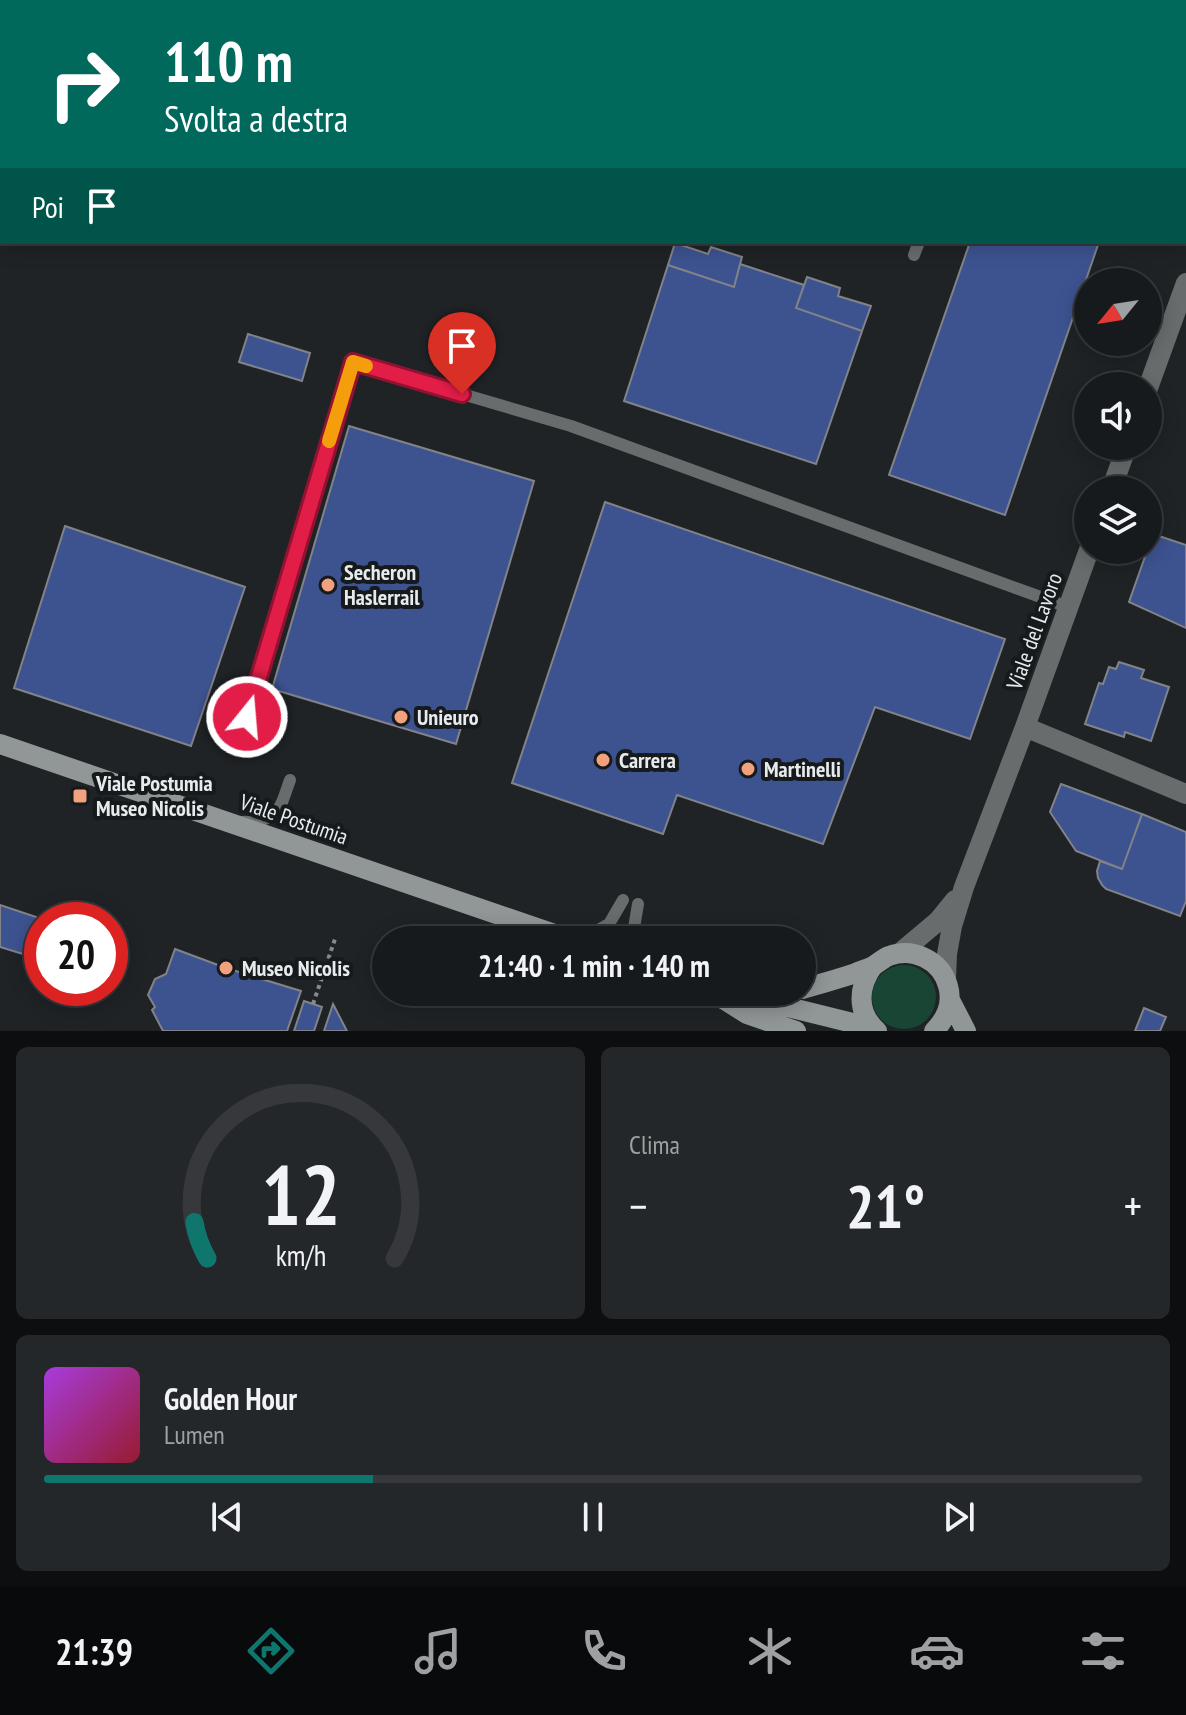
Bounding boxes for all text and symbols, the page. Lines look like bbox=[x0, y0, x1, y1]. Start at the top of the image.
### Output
text: 110 m bbox=[164, 25, 293, 97]
icon: right bbox=[32, 32, 136, 136]
text: Svolta a destra bbox=[164, 95, 348, 142]
icon: arrive bbox=[80, 184, 124, 228]
text: Poi bbox=[32, 187, 64, 226]
north arrow bbox=[1074, 268, 1162, 356]
map controls bbox=[1074, 268, 1162, 564]
pin bbox=[428, 312, 496, 394]
icon: arrive bbox=[440, 324, 484, 368]
button: sound bbox=[1074, 372, 1162, 460]
button: layers bbox=[1074, 476, 1162, 564]
place label: Secheron Haslerrail bbox=[344, 558, 420, 611]
street label: Viale del Lavoro bbox=[1000, 569, 1068, 694]
marker: Secheron Haslerrail bbox=[319, 576, 337, 594]
position arrow bbox=[205, 675, 289, 759]
place label: Unieuro bbox=[417, 703, 479, 731]
marker: Unieuro bbox=[392, 708, 410, 726]
place label: Carrera bbox=[619, 746, 676, 774]
marker: Carrera bbox=[594, 751, 612, 769]
place label: Martinelli bbox=[764, 755, 841, 783]
marker: Martinelli bbox=[739, 760, 757, 778]
place label: Viale Postumia Museo Nicolis bbox=[95, 769, 213, 822]
marker: Viale Postumia Museo Nicolis bbox=[71, 787, 89, 805]
street label: Viale Postumia bbox=[235, 787, 352, 851]
speed limit sign: 20 bbox=[24, 902, 128, 1006]
text: 21:40 · 1 min · 140 m bbox=[478, 946, 710, 985]
place label: Museo Nicolis bbox=[242, 954, 350, 982]
marker: Museo Nicolis bbox=[217, 959, 235, 977]
text: Clima bbox=[629, 1128, 680, 1161]
text: 12 bbox=[261, 1140, 340, 1248]
text: 21° bbox=[846, 1167, 925, 1245]
text: − bbox=[629, 1177, 647, 1234]
text: + bbox=[1124, 1177, 1142, 1234]
text: km/h bbox=[275, 1237, 326, 1274]
text: Golden Hour bbox=[164, 1379, 297, 1418]
text: Lumen bbox=[164, 1418, 225, 1451]
icon: previous bbox=[205, 1495, 249, 1539]
icon: pause bbox=[571, 1495, 615, 1539]
icon: next bbox=[937, 1495, 981, 1539]
icon: directions bbox=[243, 1623, 299, 1679]
icon: music bbox=[410, 1623, 466, 1679]
icon: phone bbox=[576, 1623, 632, 1679]
icon: climate bbox=[742, 1623, 798, 1679]
icon: car bbox=[909, 1623, 965, 1679]
icon: filters bbox=[1075, 1623, 1131, 1679]
text: 21:39 bbox=[55, 1628, 133, 1675]

